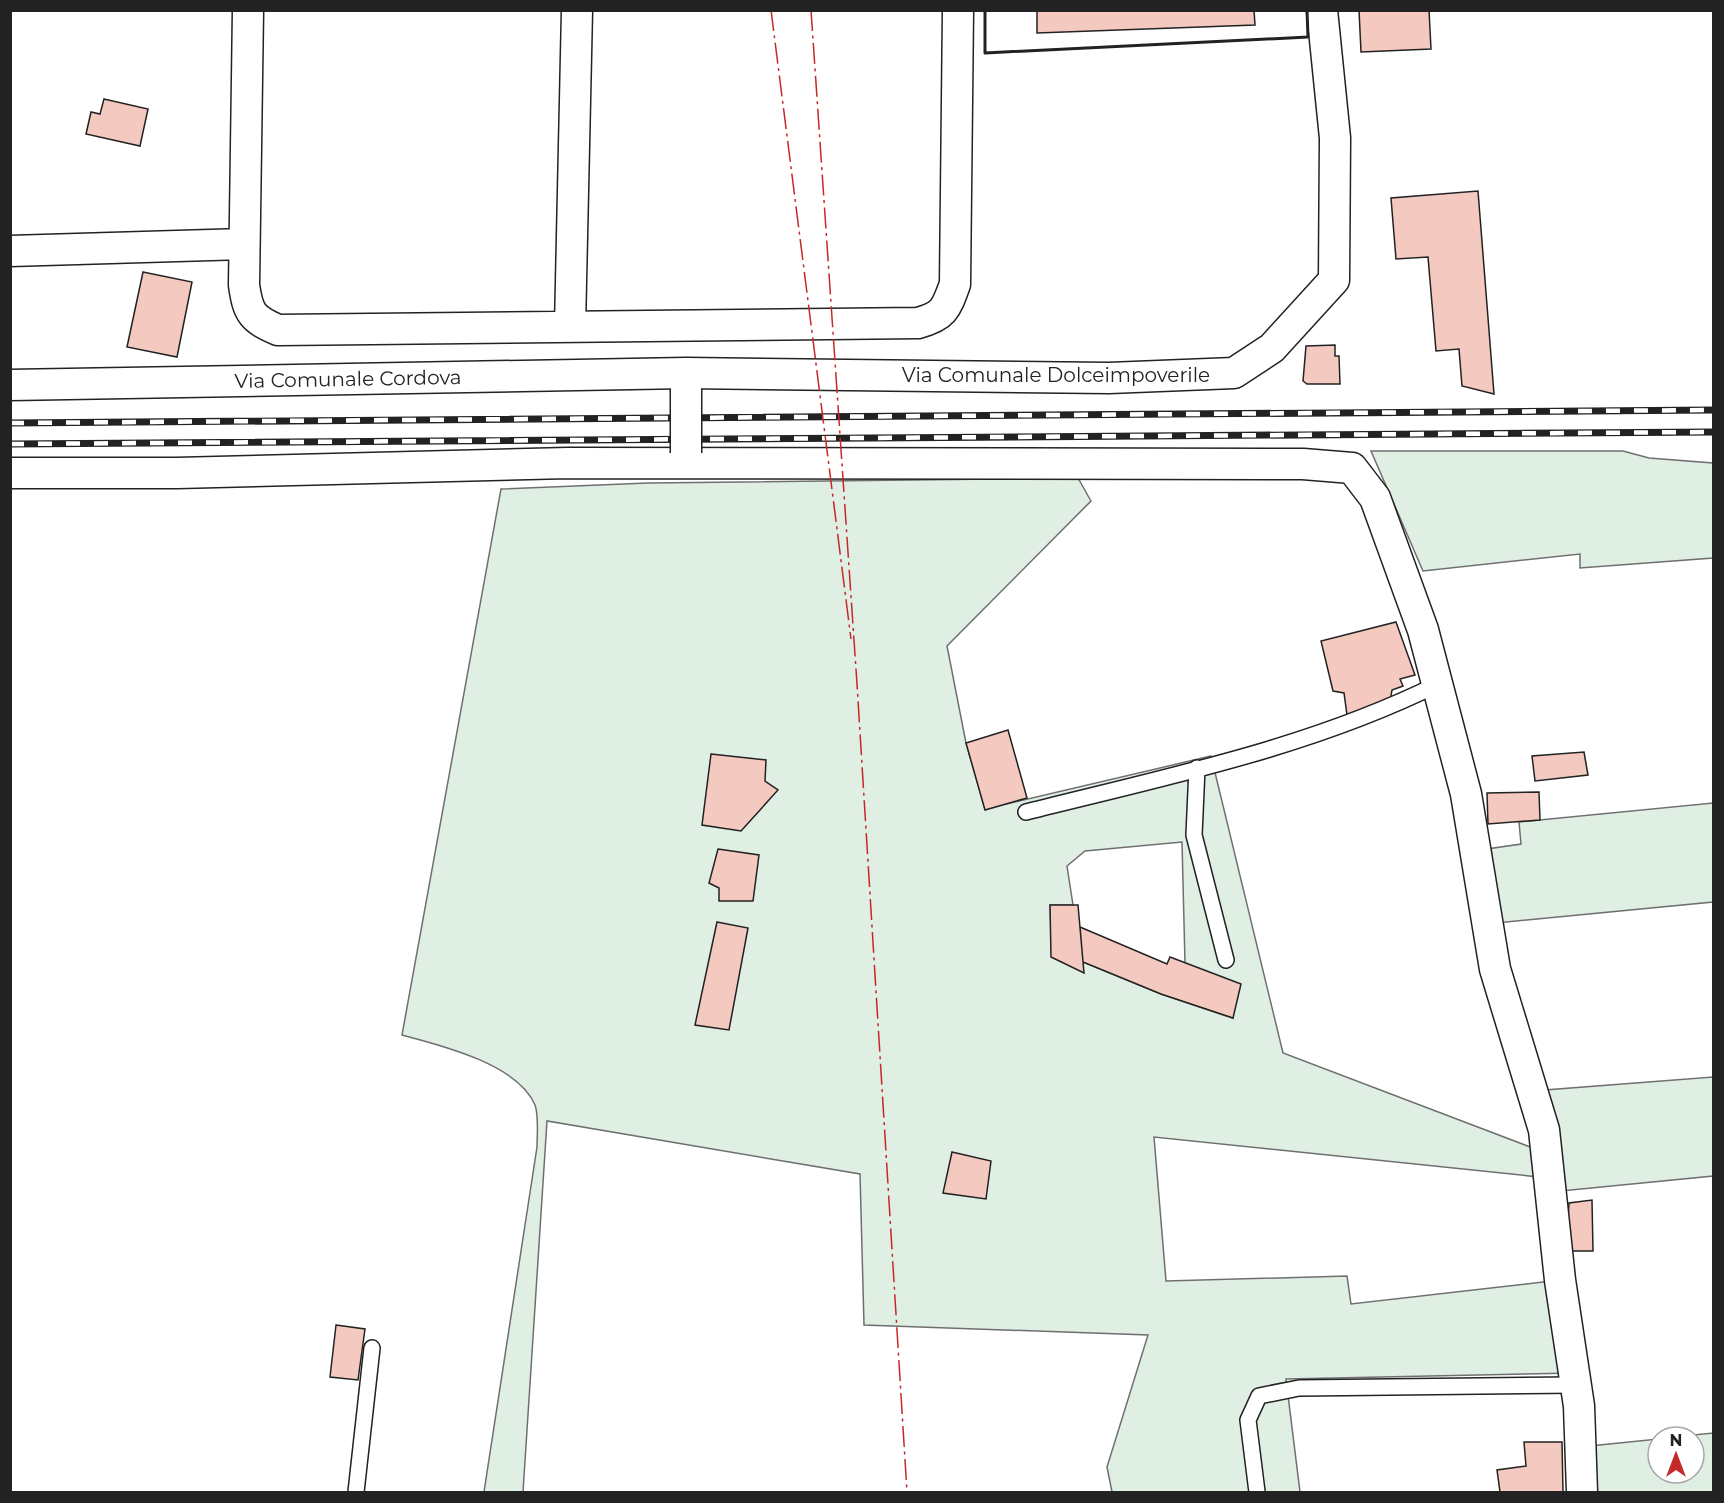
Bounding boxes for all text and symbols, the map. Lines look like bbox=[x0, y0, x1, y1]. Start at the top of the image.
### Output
street label: Via Comunale Dolceimpoverile bbox=[902, 363, 1210, 387]
street label: Via Comunale Cordova bbox=[234, 365, 462, 393]
north arrow bbox=[1646, 1425, 1706, 1485]
text: N bbox=[1670, 1431, 1682, 1450]

